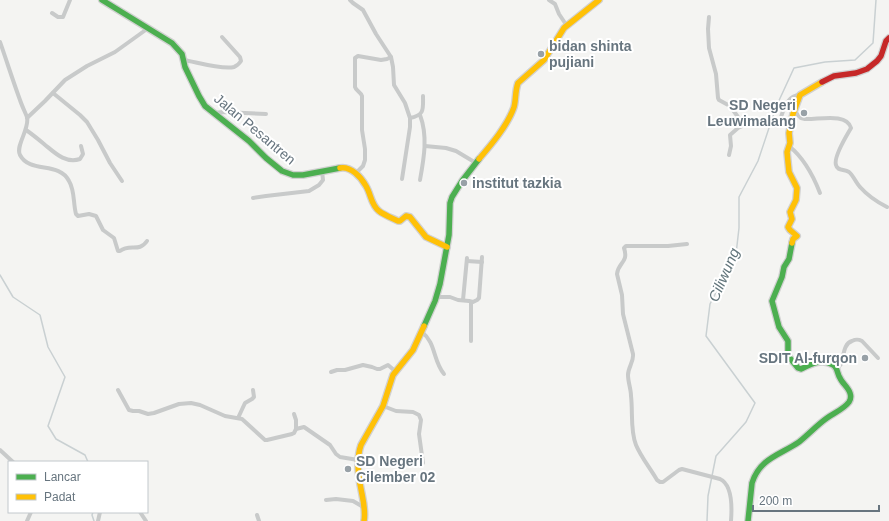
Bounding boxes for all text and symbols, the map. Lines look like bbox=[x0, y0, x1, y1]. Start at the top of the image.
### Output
place label: bidan shinta pujiani bbox=[549, 38, 632, 70]
marker: bidan shinta pujiani bbox=[536, 49, 546, 59]
street label: Jalan Pesantren bbox=[211, 90, 299, 168]
place label: SD Negeri Leuwimalang bbox=[707, 97, 796, 129]
marker: SD Negeri Leuwimalang bbox=[799, 108, 809, 118]
place label: institut tazkia bbox=[472, 175, 562, 191]
marker: institut tazkia bbox=[459, 178, 469, 188]
water label: Ciliwung bbox=[705, 245, 743, 304]
place label: SDIT Al-furqon bbox=[759, 350, 857, 366]
marker: SDIT Al-furqon bbox=[860, 353, 870, 363]
place label: SD Negeri Cilember 02 bbox=[356, 453, 436, 485]
legend bbox=[8, 461, 148, 513]
marker: SD Negeri Cilember 02 bbox=[343, 464, 353, 474]
text: Lancar bbox=[44, 470, 81, 484]
scale bar bbox=[753, 487, 879, 513]
text: Padat bbox=[44, 490, 76, 504]
text: 200 m bbox=[759, 494, 792, 508]

